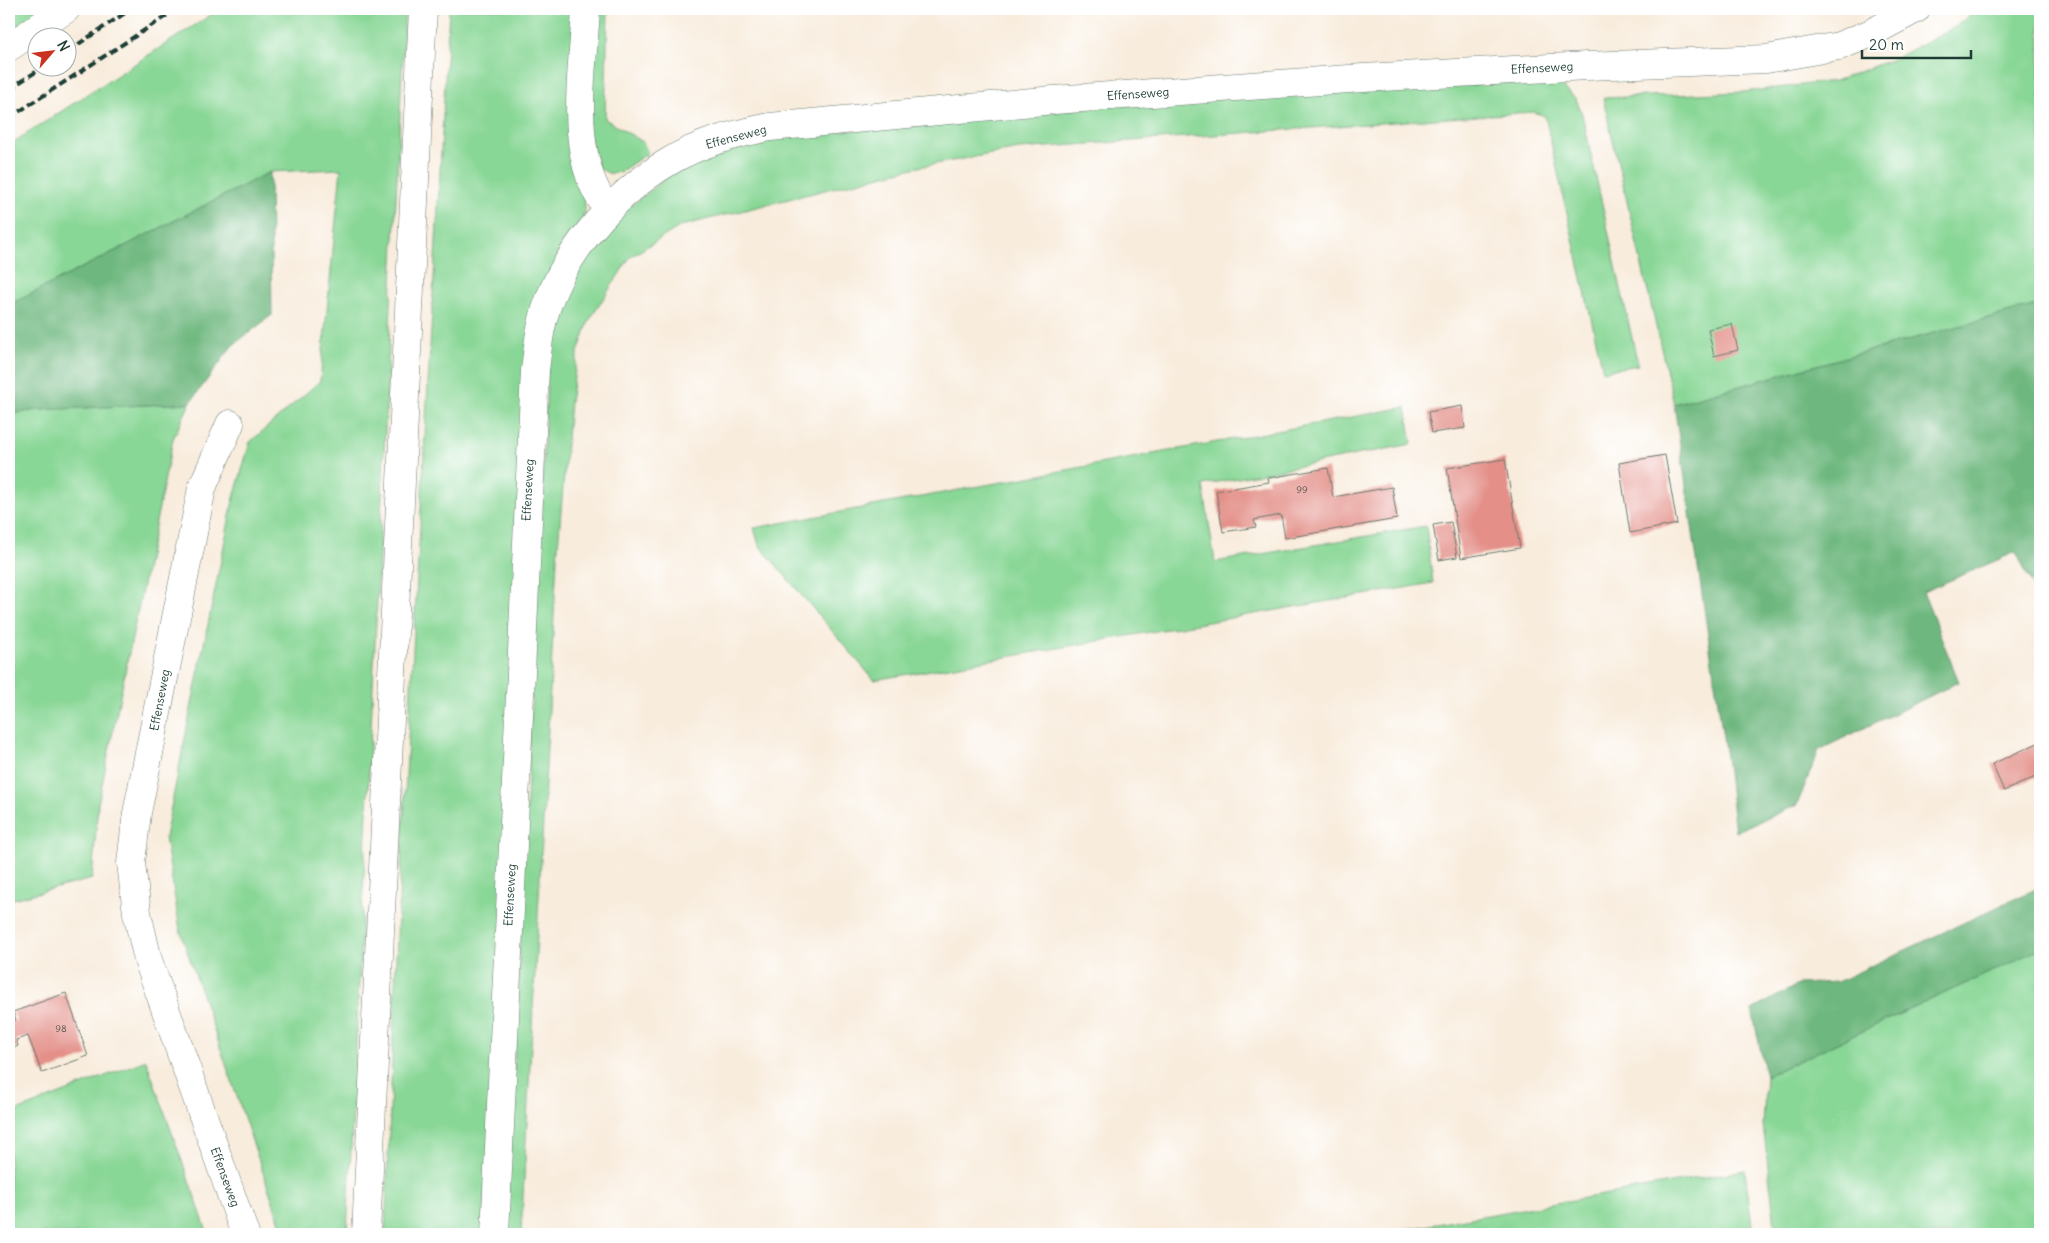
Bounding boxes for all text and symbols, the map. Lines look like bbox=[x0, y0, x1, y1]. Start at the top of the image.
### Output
north arrow bbox=[28, 28, 78, 78]
scale bar bbox=[1862, 28, 1970, 60]
text: 20 m bbox=[1869, 35, 1904, 54]
text: N bbox=[53, 37, 74, 54]
street label: Effenseweg bbox=[1510, 58, 1574, 77]
street label: Effenseweg bbox=[1106, 84, 1170, 103]
street label: Effenseweg bbox=[704, 121, 768, 152]
street label: Effenseweg bbox=[518, 458, 537, 522]
house number: 99 bbox=[1296, 483, 1308, 496]
street label: Effenseweg bbox=[146, 668, 173, 732]
street label: Effenseweg bbox=[500, 863, 519, 927]
house number: 98 bbox=[55, 1022, 67, 1035]
street label: Effenseweg bbox=[208, 1145, 243, 1209]

